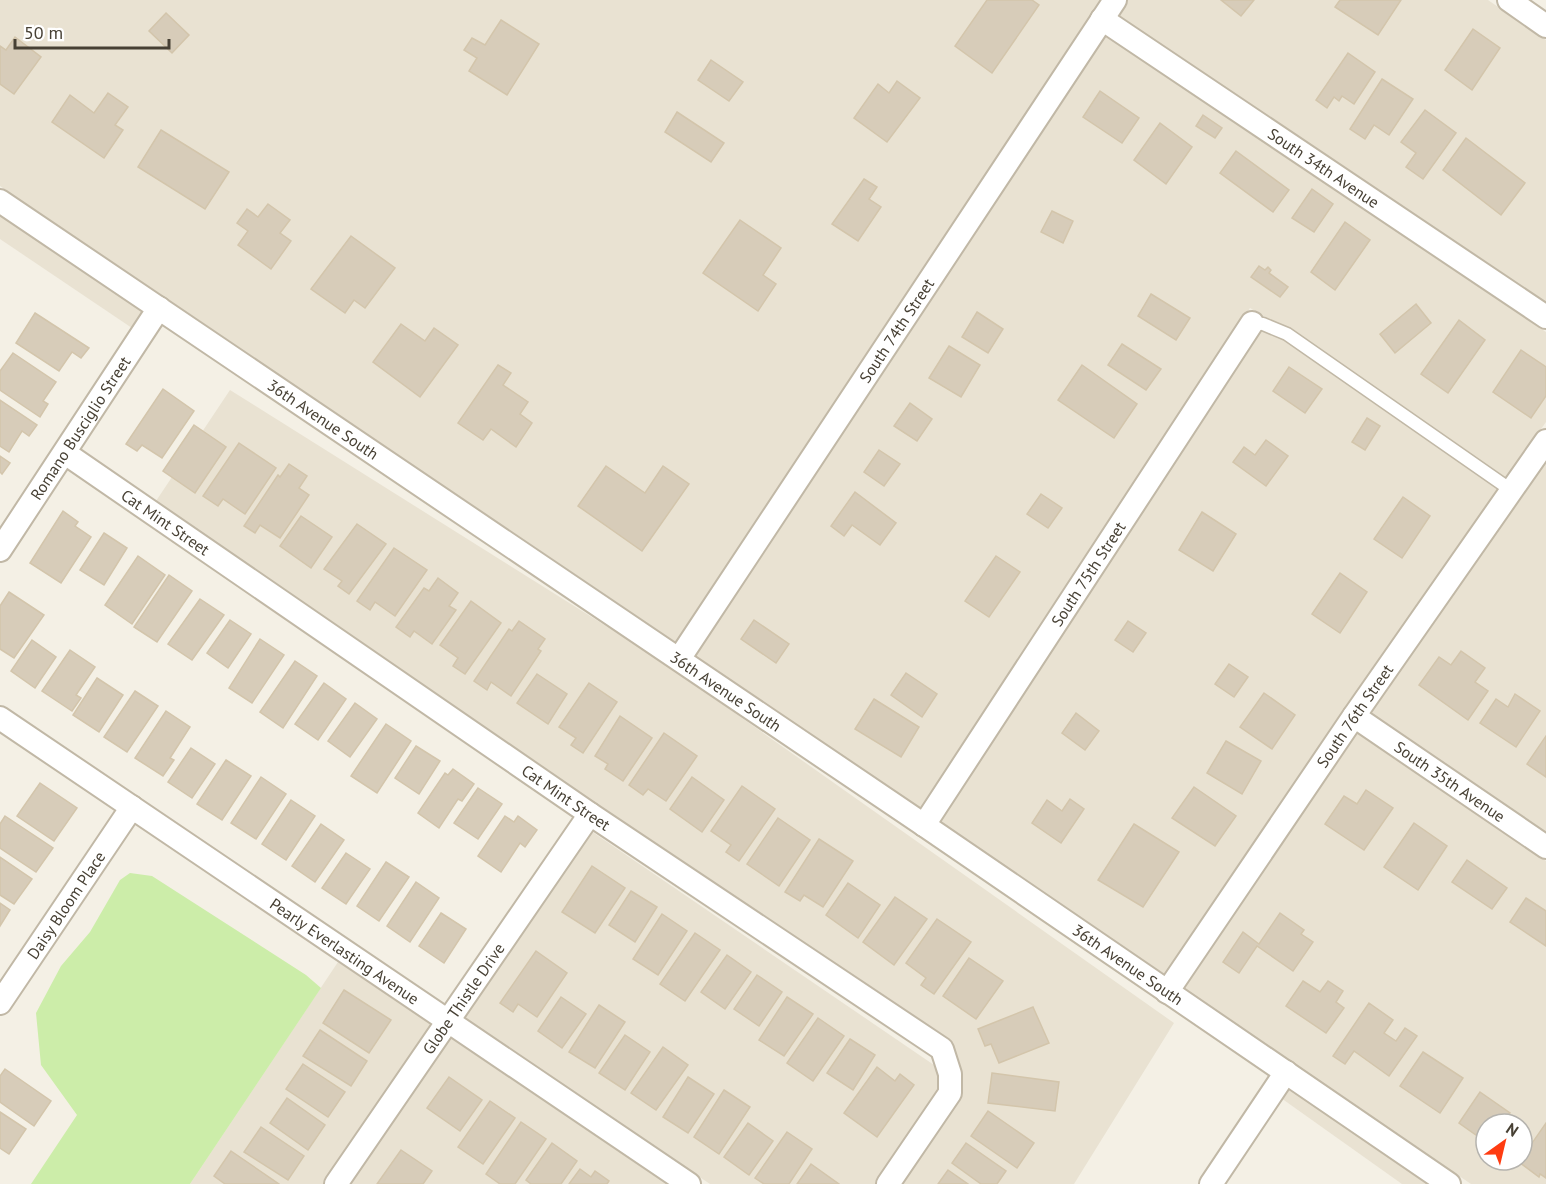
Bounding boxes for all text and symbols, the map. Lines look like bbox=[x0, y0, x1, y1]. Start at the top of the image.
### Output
scale bar bbox=[15, 12, 170, 50]
text: 50 m bbox=[24, 21, 63, 44]
street label: South 34th Avenue bbox=[1264, 123, 1383, 212]
street label: South 74th Street bbox=[855, 274, 938, 386]
street label: Romano Busciglio Street bbox=[26, 352, 135, 503]
street label: 36th Avenue South bbox=[264, 375, 383, 464]
street label: Cat Mint Street bbox=[117, 485, 214, 560]
street label: South 75th Street bbox=[1047, 517, 1130, 630]
street label: 36th Avenue South bbox=[667, 647, 785, 736]
street label: South 76th Street bbox=[1312, 660, 1398, 771]
street label: South 35th Avenue bbox=[1391, 737, 1509, 826]
street label: Cat Mint Street bbox=[518, 760, 615, 835]
street label: Daisy Bloom Place bbox=[23, 847, 109, 963]
street label: Pearly Everlasting Avenue bbox=[266, 894, 423, 1009]
street label: 36th Avenue South bbox=[1069, 920, 1187, 1009]
street label: Globe Thistle Drive bbox=[418, 939, 509, 1058]
north arrow bbox=[1474, 1112, 1534, 1172]
text: N bbox=[1502, 1118, 1522, 1141]

